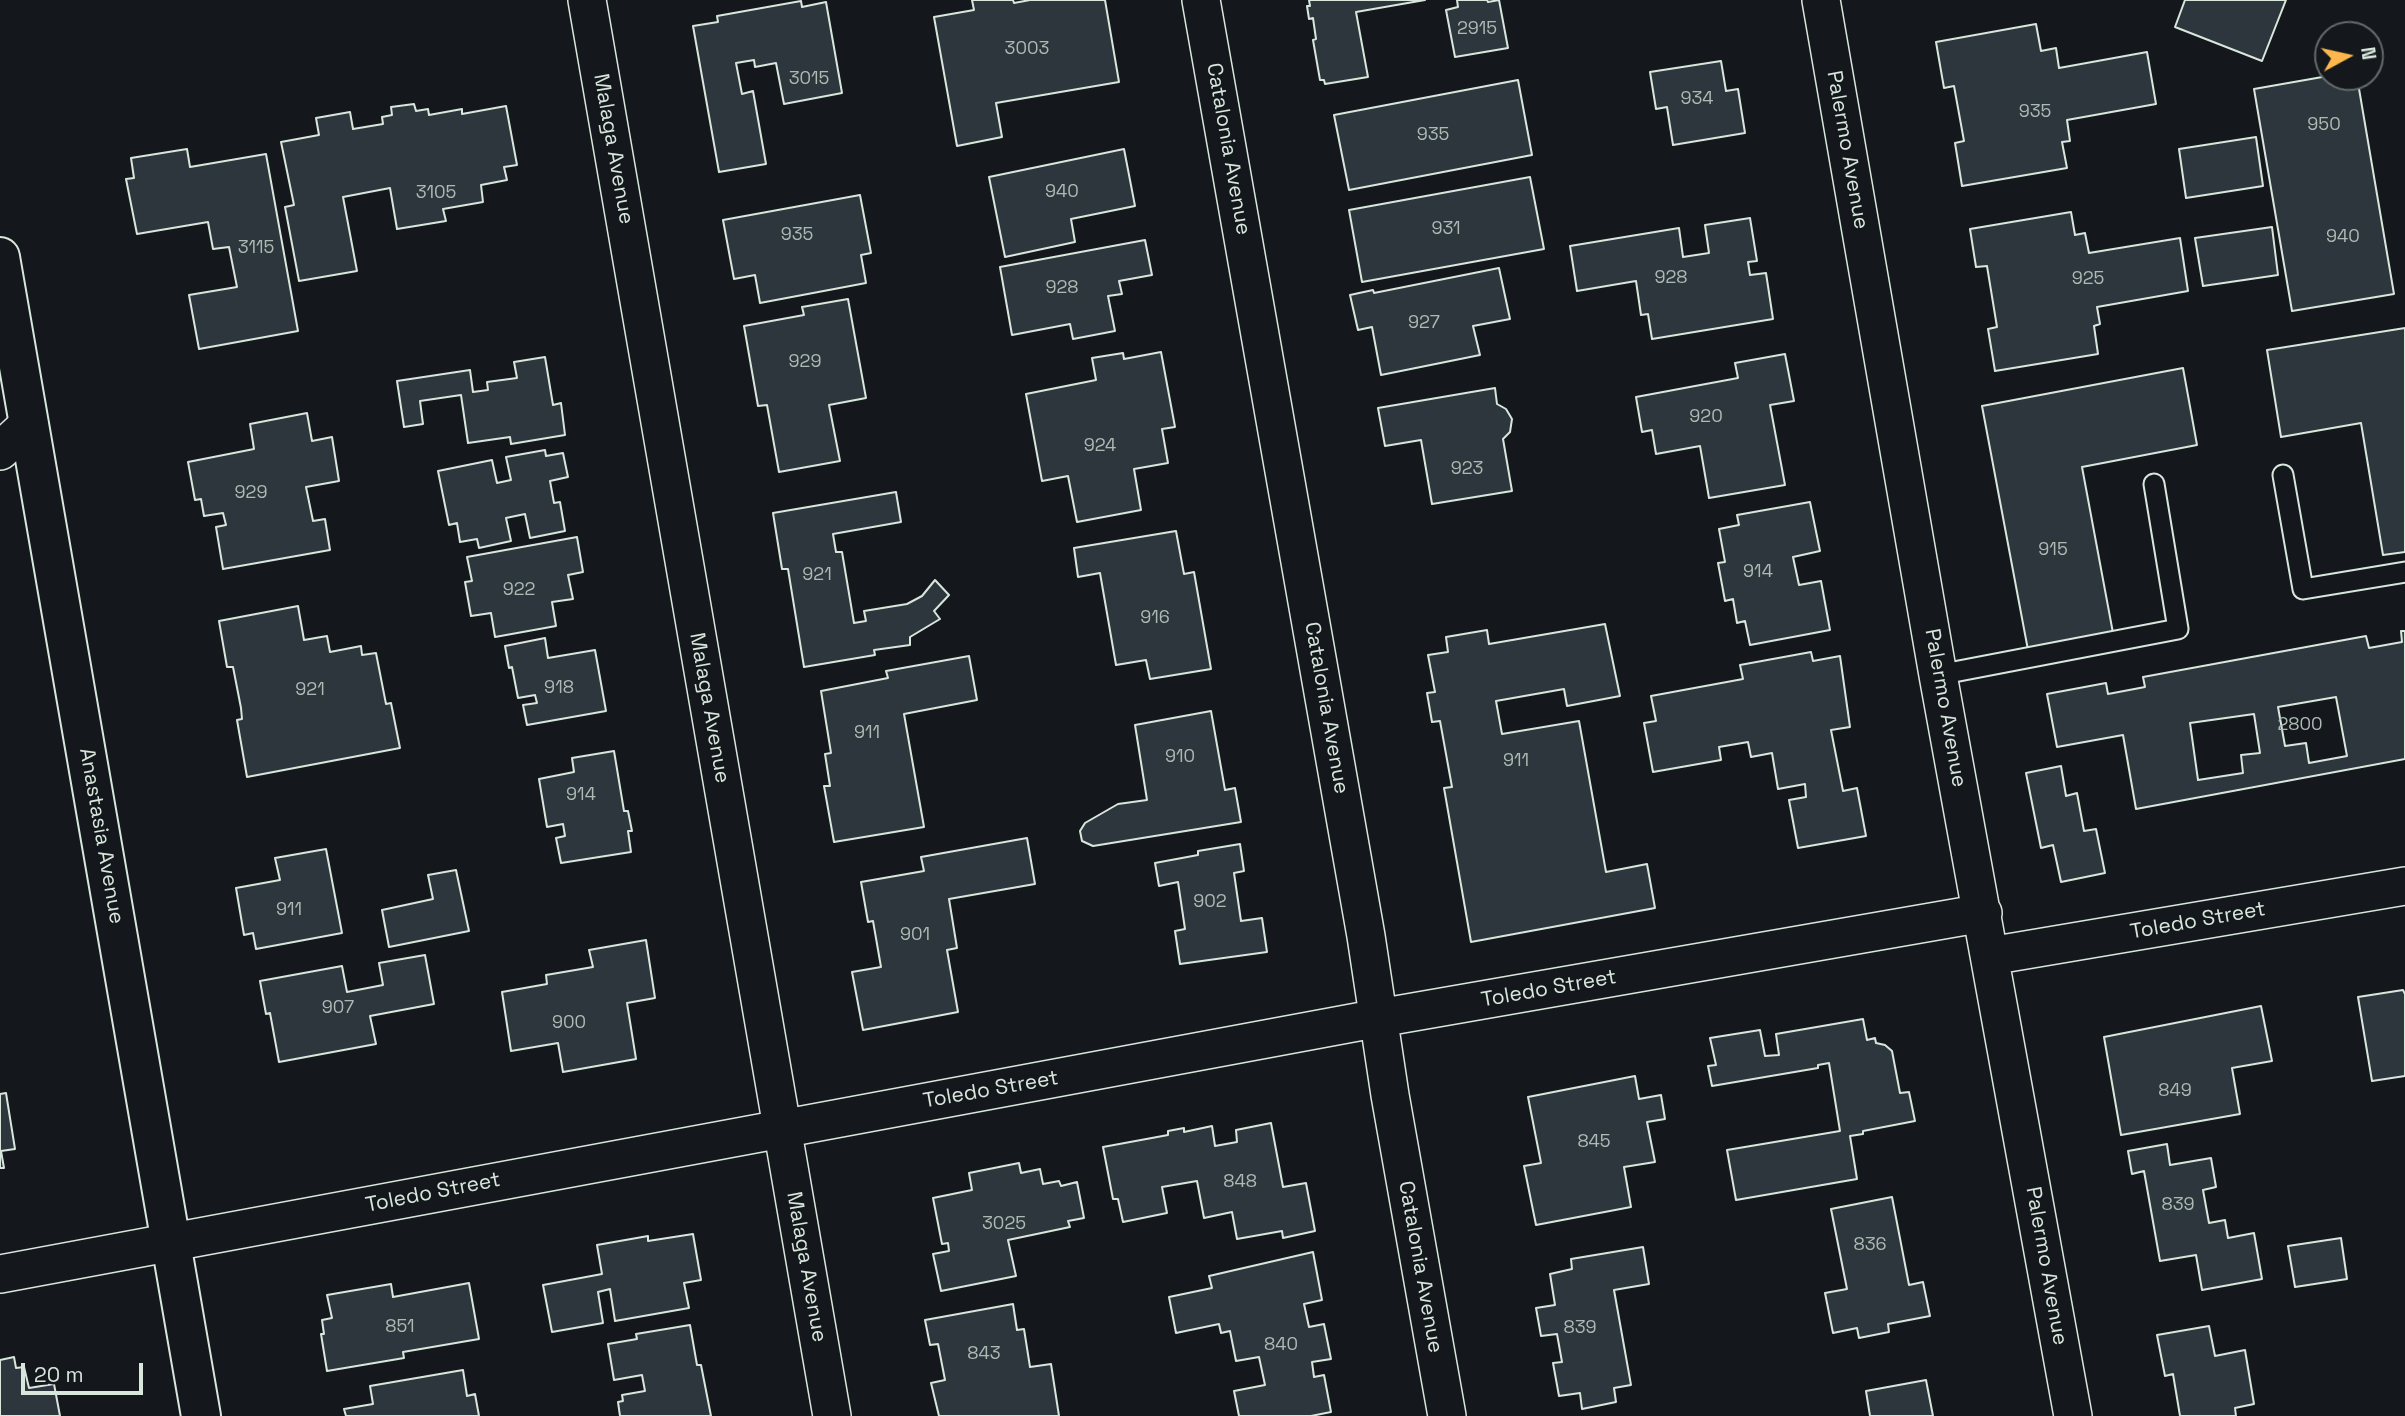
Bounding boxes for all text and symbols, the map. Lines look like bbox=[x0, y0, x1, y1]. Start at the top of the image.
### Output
house number: 2915 bbox=[1457, 18, 1497, 40]
north arrow bbox=[2314, 21, 2384, 91]
house number: 3003 bbox=[1005, 38, 1049, 60]
text: N bbox=[2355, 45, 2382, 61]
street label: Catalonia Avenue bbox=[1200, 61, 1256, 237]
house number: 3015 bbox=[789, 68, 829, 90]
street label: Palermo Avenue bbox=[1821, 69, 1873, 231]
street label: Malaga Avenue bbox=[587, 72, 639, 226]
house number: 934 bbox=[1680, 88, 1714, 110]
house number: 935 bbox=[2019, 101, 2051, 123]
house number: 950 bbox=[2307, 114, 2341, 136]
house number: 935 bbox=[1417, 124, 1449, 146]
house number: 940 bbox=[1045, 181, 1079, 203]
house number: 3105 bbox=[416, 182, 456, 204]
house number: 931 bbox=[1431, 218, 1461, 240]
house number: 935 bbox=[781, 224, 813, 246]
house number: 940 bbox=[2326, 226, 2360, 248]
house number: 3115 bbox=[238, 237, 274, 259]
house number: 928 bbox=[1654, 267, 1688, 289]
house number: 925 bbox=[2072, 268, 2104, 290]
house number: 928 bbox=[1045, 277, 1079, 299]
house number: 927 bbox=[1408, 312, 1440, 334]
house number: 929 bbox=[789, 351, 821, 373]
house number: 920 bbox=[1689, 406, 1723, 428]
house number: 924 bbox=[1084, 435, 1116, 457]
house number: 923 bbox=[1451, 458, 1483, 480]
house number: 929 bbox=[235, 482, 267, 504]
house number: 915 bbox=[2038, 539, 2068, 561]
house number: 914 bbox=[1743, 561, 1773, 583]
house number: 921 bbox=[802, 564, 832, 586]
house number: 922 bbox=[503, 579, 535, 601]
house number: 916 bbox=[1140, 607, 1170, 629]
street label: Catalonia Avenue bbox=[1298, 620, 1354, 796]
street label: Palermo Avenue bbox=[1919, 627, 1971, 789]
street label: Malaga Avenue bbox=[683, 631, 735, 785]
house number: 918 bbox=[544, 677, 574, 699]
house number: 921 bbox=[295, 679, 325, 701]
house number: 2800 bbox=[2277, 714, 2323, 736]
house number: 911 bbox=[854, 722, 880, 744]
street label: Anastasia Avenue bbox=[73, 746, 129, 926]
house number: 910 bbox=[1165, 746, 1195, 768]
house number: 911 bbox=[1503, 750, 1529, 772]
house number: 914 bbox=[566, 784, 596, 806]
house number: 902 bbox=[1193, 891, 1227, 913]
street label: Toledo Street bbox=[2128, 897, 2268, 945]
house number: 911 bbox=[276, 899, 302, 921]
house number: 901 bbox=[900, 924, 930, 946]
street label: Toledo Street bbox=[1479, 965, 1619, 1013]
house number: 907 bbox=[322, 997, 354, 1019]
house number: 900 bbox=[552, 1012, 586, 1034]
street label: Toledo Street bbox=[921, 1066, 1061, 1114]
house number: 849 bbox=[2158, 1080, 2192, 1102]
house number: 845 bbox=[1577, 1131, 1611, 1153]
street label: Toledo Street bbox=[363, 1168, 503, 1218]
house number: 848 bbox=[1223, 1171, 1257, 1193]
street label: Catalonia Avenue bbox=[1392, 1179, 1448, 1355]
street label: Palermo Avenue bbox=[2020, 1185, 2072, 1347]
street label: Malaga Avenue bbox=[780, 1190, 832, 1344]
house number: 839 bbox=[2161, 1194, 2195, 1216]
house number: 3025 bbox=[982, 1213, 1026, 1235]
house number: 836 bbox=[1853, 1234, 1887, 1256]
house number: 851 bbox=[385, 1316, 415, 1338]
house number: 839 bbox=[1563, 1317, 1597, 1339]
house number: 840 bbox=[1264, 1334, 1298, 1356]
house number: 843 bbox=[967, 1343, 1001, 1365]
scale bar bbox=[24, 1350, 147, 1394]
text: 20 m bbox=[34, 1361, 84, 1388]

